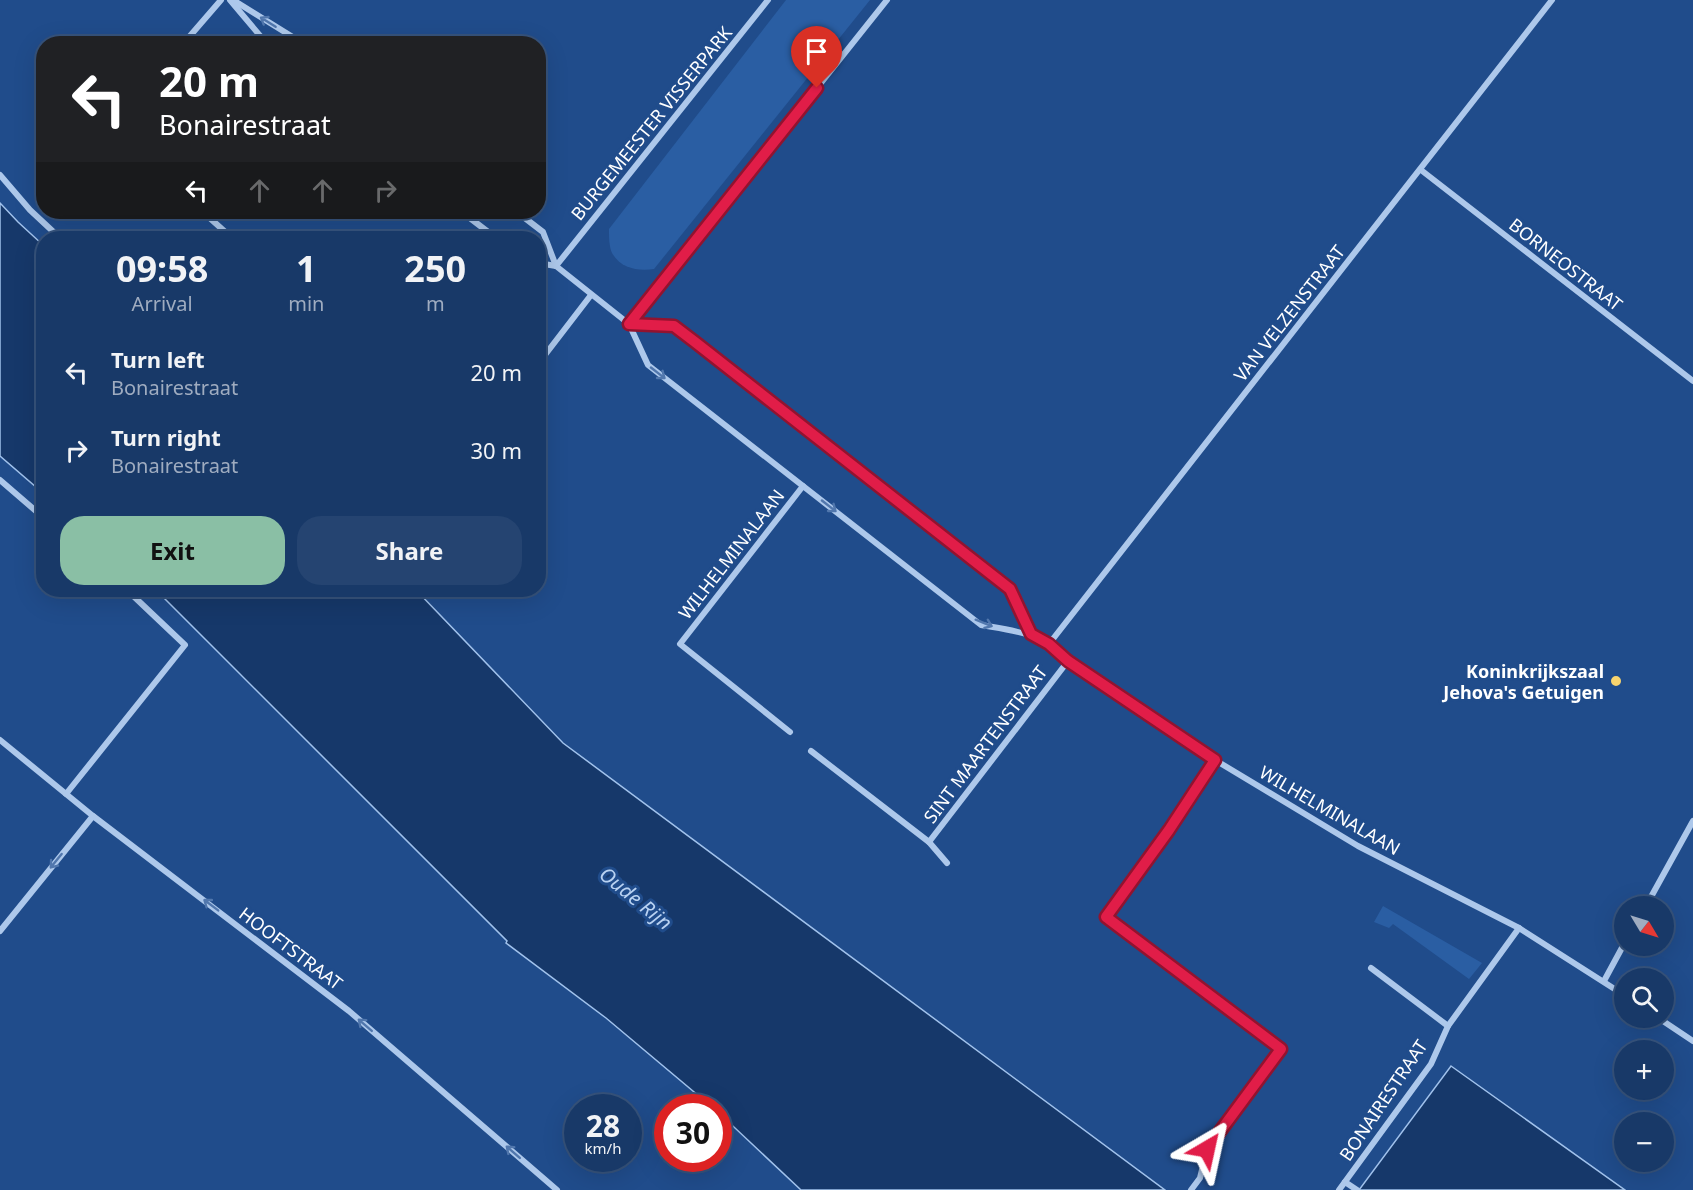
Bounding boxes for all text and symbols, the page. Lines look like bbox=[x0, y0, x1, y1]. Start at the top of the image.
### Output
one-way arrow bbox=[260, 15, 277, 27]
street label: BURGEMEESTER VISSERPARK bbox=[565, 20, 737, 225]
pin bbox=[791, 26, 842, 88]
icon: arrive bbox=[800, 35, 833, 68]
text: 20 m bbox=[159, 52, 259, 109]
icon: left bbox=[60, 60, 138, 138]
text: Bonairestraat bbox=[159, 106, 331, 143]
icon: left bbox=[180, 174, 213, 207]
icon: ahead bbox=[243, 174, 276, 207]
icon: ahead bbox=[306, 174, 339, 207]
icon: right bbox=[369, 174, 402, 207]
street label: BORNEOSTRAAT bbox=[1504, 212, 1628, 316]
street label: VAN VELZENSTRAAT bbox=[1228, 240, 1350, 386]
text: 09:58 bbox=[116, 244, 208, 293]
text: 1 bbox=[296, 244, 317, 293]
text: 250 bbox=[404, 244, 466, 293]
text: Arrival bbox=[132, 290, 193, 317]
text: min bbox=[288, 290, 324, 317]
text: m bbox=[426, 290, 445, 317]
text: Turn left bbox=[111, 344, 205, 374]
icon: left bbox=[60, 356, 93, 389]
text: 20 m bbox=[471, 357, 522, 387]
one-way arrow bbox=[650, 367, 666, 380]
text: Bonairestraat bbox=[111, 374, 238, 401]
text: Turn right bbox=[111, 422, 221, 452]
icon: right bbox=[60, 434, 93, 467]
text: 30 m bbox=[471, 435, 522, 465]
text: Bonairestraat bbox=[111, 452, 238, 479]
street label: WILHELMINALAAN bbox=[673, 484, 789, 624]
one-way arrow bbox=[820, 500, 836, 513]
button: Exit bbox=[60, 516, 285, 585]
button: Share bbox=[297, 516, 522, 585]
one-way arrow bbox=[974, 618, 992, 629]
place label: Koninkrijkszaal Jehova's Getuigen bbox=[1441, 659, 1604, 704]
street label: SINT MAARTENSTRAAT bbox=[918, 660, 1052, 828]
marker: Koninkrijkszaal Jehova's Getuigen bbox=[1609, 674, 1623, 688]
street label: WILHELMINALAAN bbox=[1255, 760, 1405, 860]
one-way arrow bbox=[50, 853, 63, 869]
water label: Oude Rijn bbox=[594, 860, 678, 936]
north arrow bbox=[1614, 896, 1674, 956]
map controls bbox=[1614, 896, 1674, 1172]
one-way arrow bbox=[203, 899, 219, 912]
street label: HOOFTSTRAAT bbox=[234, 901, 348, 995]
button: search bbox=[1614, 968, 1674, 1028]
one-way arrow bbox=[358, 1018, 373, 1032]
street label: BONAIRESTRAAT bbox=[1334, 1035, 1432, 1165]
button: + bbox=[1614, 1040, 1674, 1100]
speed limit sign: 30 bbox=[654, 1094, 732, 1172]
text: 28 bbox=[586, 1105, 620, 1146]
button: − bbox=[1614, 1112, 1674, 1172]
position arrow bbox=[1175, 1117, 1239, 1181]
text: km/h bbox=[585, 1138, 621, 1158]
one-way arrow bbox=[506, 1145, 521, 1159]

